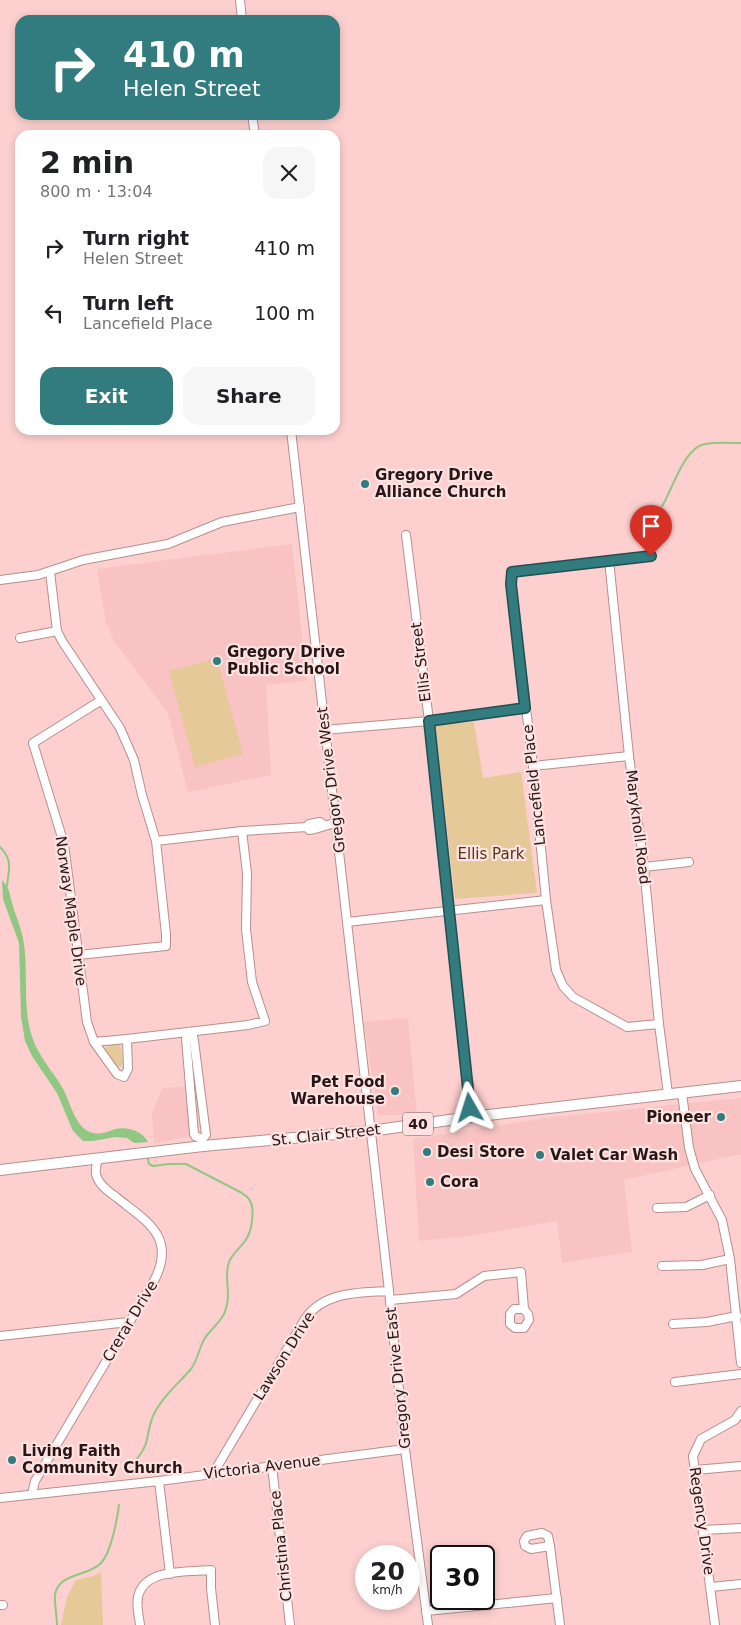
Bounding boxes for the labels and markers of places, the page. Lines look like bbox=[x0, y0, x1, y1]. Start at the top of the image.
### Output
place label: Gregory Drive Alliance Church bbox=[375, 466, 506, 501]
marker: Gregory Drive Alliance Church bbox=[359, 478, 371, 490]
pin bbox=[630, 505, 672, 556]
place label: Gregory Drive Public School bbox=[227, 643, 345, 678]
marker: Gregory Drive Public School bbox=[211, 655, 223, 667]
place label: Pet Food Warehouse bbox=[291, 1073, 385, 1108]
marker: Pet Food Warehouse bbox=[389, 1085, 401, 1097]
place label: Pioneer bbox=[646, 1108, 712, 1126]
marker: Pioneer bbox=[715, 1111, 727, 1123]
place label: Desi Store bbox=[437, 1143, 525, 1161]
marker: Desi Store bbox=[421, 1146, 433, 1158]
place label: Valet Car Wash bbox=[550, 1146, 678, 1164]
marker: Valet Car Wash bbox=[534, 1149, 546, 1161]
place label: Cora bbox=[440, 1173, 479, 1191]
marker: Cora bbox=[424, 1176, 436, 1188]
place label: Living Faith Community Church bbox=[22, 1442, 183, 1477]
marker: Living Faith Community Church bbox=[6, 1454, 18, 1466]

